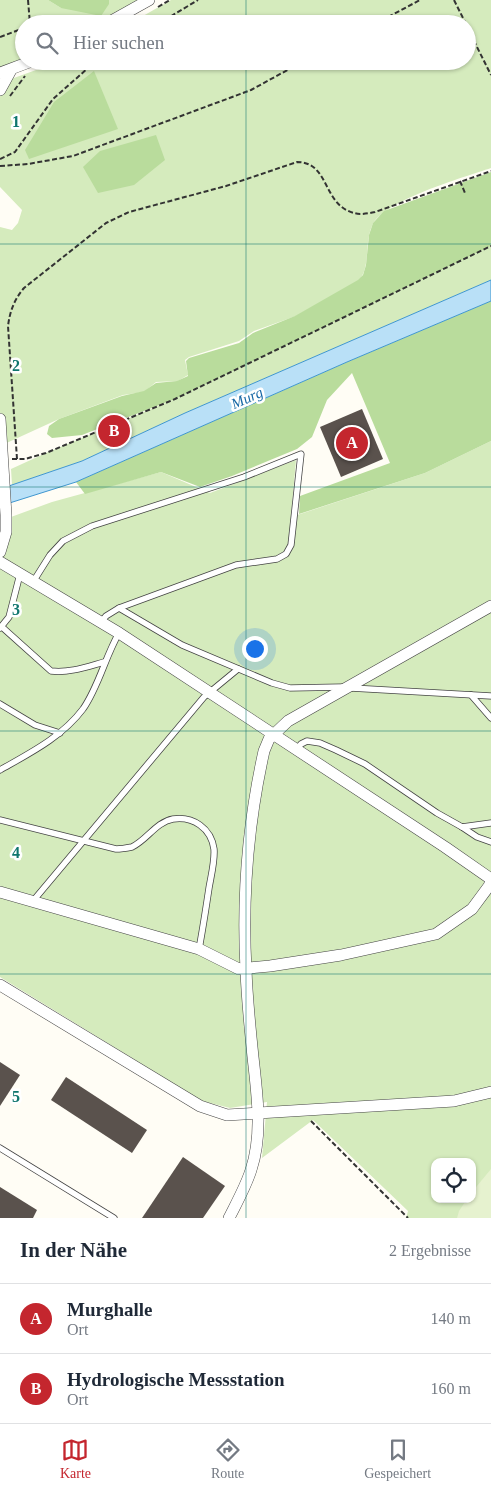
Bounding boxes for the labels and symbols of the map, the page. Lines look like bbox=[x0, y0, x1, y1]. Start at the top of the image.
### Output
text: 1 bbox=[12, 113, 20, 130]
text: 2 bbox=[12, 357, 20, 374]
water label: Murg bbox=[228, 384, 266, 412]
pin: B bbox=[98, 412, 130, 450]
pin: A bbox=[336, 424, 368, 462]
text: 3 bbox=[12, 601, 20, 618]
your location bbox=[242, 636, 268, 662]
text: 4 bbox=[12, 844, 20, 861]
text: 5 bbox=[12, 1088, 20, 1105]

